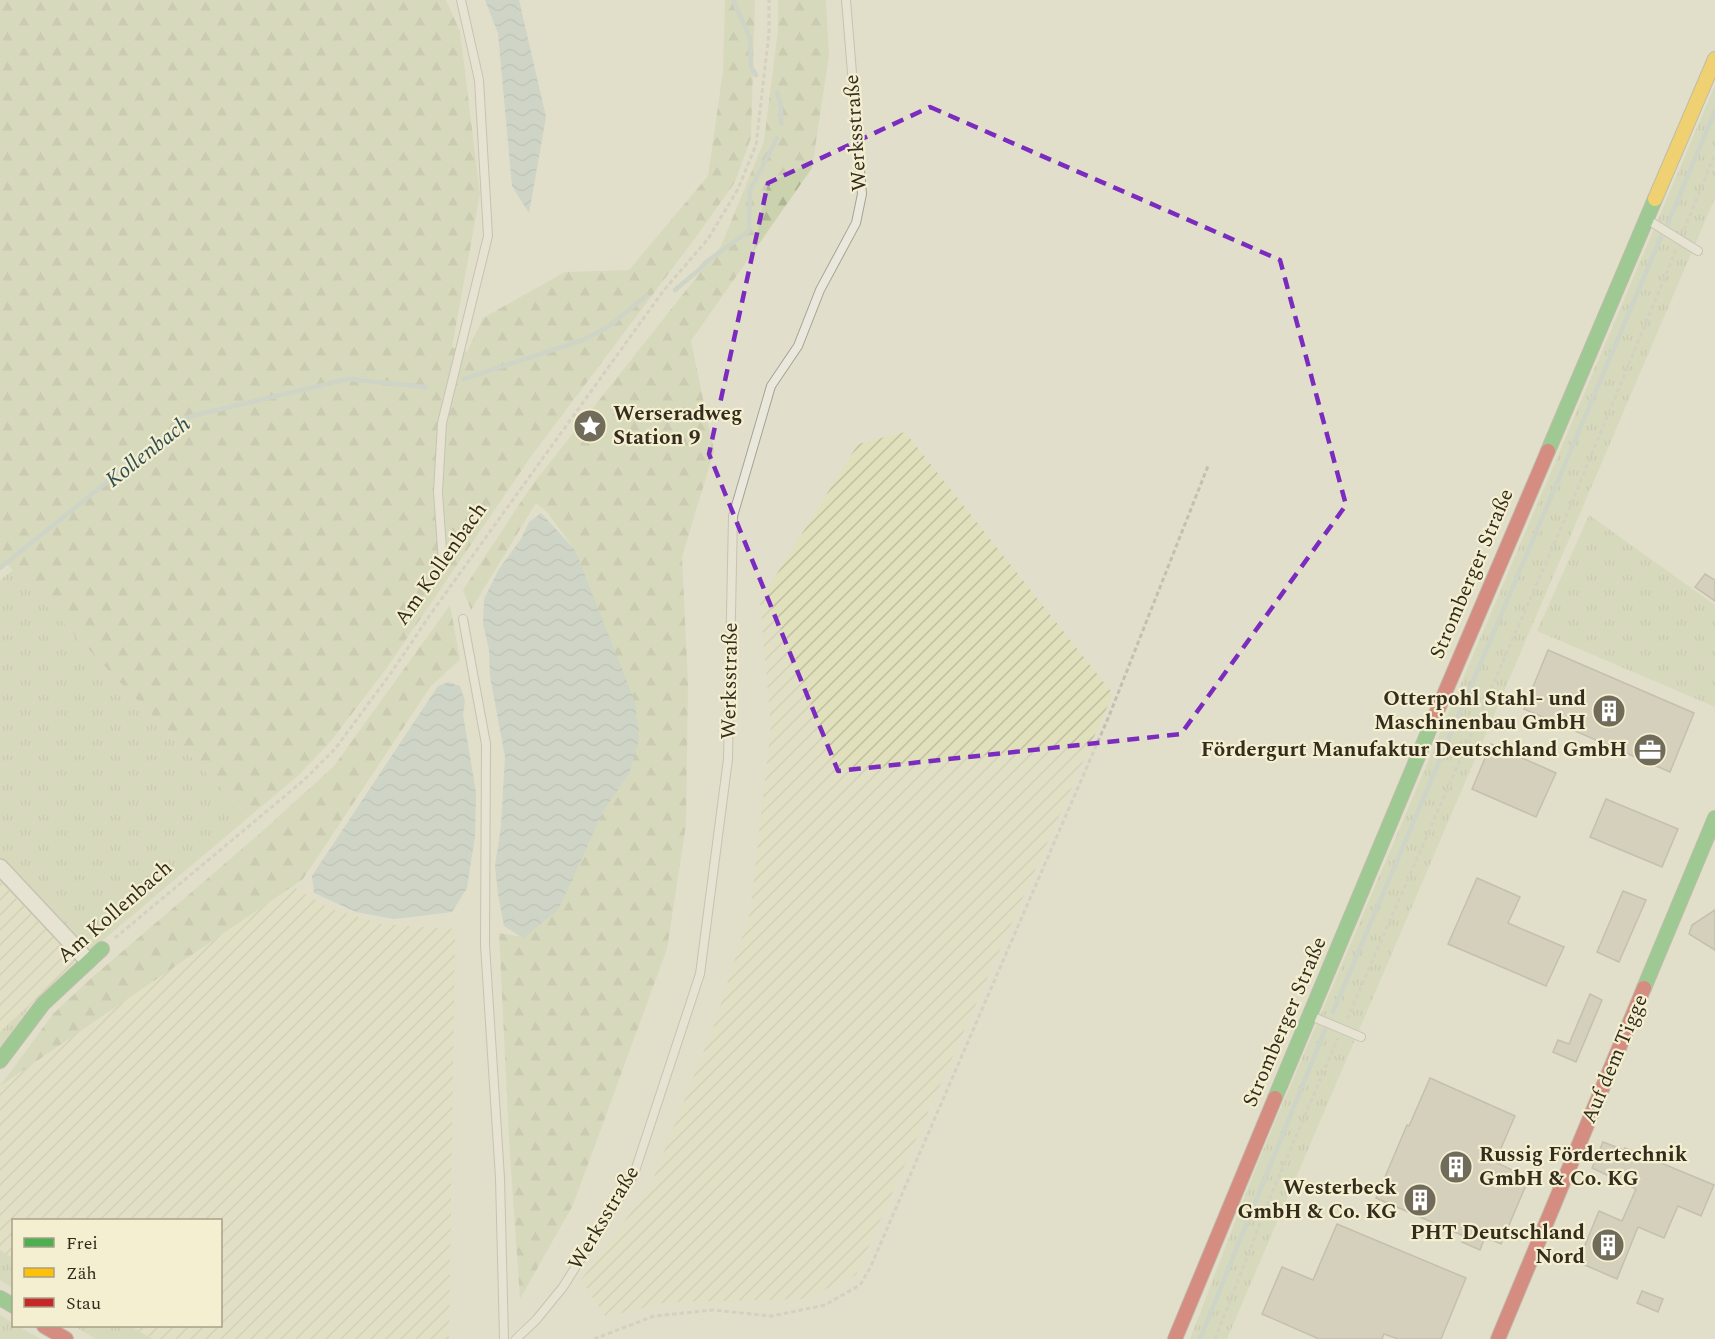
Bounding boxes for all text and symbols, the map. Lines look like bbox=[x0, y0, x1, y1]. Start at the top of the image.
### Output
street label: Werksstraße bbox=[836, 74, 876, 192]
place label: Werseradweg Station 9 bbox=[613, 398, 742, 454]
water label: Kollenbach bbox=[98, 408, 198, 496]
place icon: Werseradweg Station 9 bbox=[572, 408, 608, 444]
street label: Stromberger Straße bbox=[1422, 484, 1522, 664]
street label: Am Kollenbach bbox=[387, 496, 495, 632]
street label: Werksstraße bbox=[713, 622, 747, 740]
place label: Otterpohl Stahl- und Maschinenbau GmbH bbox=[1374, 683, 1586, 739]
building icon: Otterpohl Stahl- und Maschinenbau GmbH bbox=[1591, 693, 1627, 729]
office icon: Fördergurt Manufaktur Deutschland GmbH bbox=[1632, 732, 1668, 768]
place label: Fördergurt Manufaktur Deutschland GmbH bbox=[1201, 734, 1627, 766]
street label: Am Kollenbach bbox=[50, 853, 180, 971]
street label: Stromberger Straße bbox=[1235, 932, 1335, 1112]
street label: Auf dem Tigge bbox=[1573, 989, 1657, 1129]
place label: Russig Fördertechnik GmbH & Co. KG bbox=[1479, 1139, 1688, 1195]
building icon: Russig Fördertechnik GmbH & Co. KG bbox=[1438, 1149, 1474, 1185]
street label: Werksstraße bbox=[560, 1160, 648, 1276]
place label: Westerbeck GmbH & Co. KG bbox=[1237, 1172, 1397, 1228]
building icon: Westerbeck GmbH & Co. KG bbox=[1402, 1182, 1438, 1218]
place label: PHT Deutschland Nord bbox=[1410, 1217, 1585, 1273]
legend bbox=[12, 1219, 222, 1327]
building icon: PHT Deutschland Nord bbox=[1590, 1227, 1626, 1263]
text: Frei bbox=[66, 1230, 98, 1257]
text: Zäh bbox=[66, 1260, 97, 1287]
text: Stau bbox=[66, 1290, 101, 1317]

